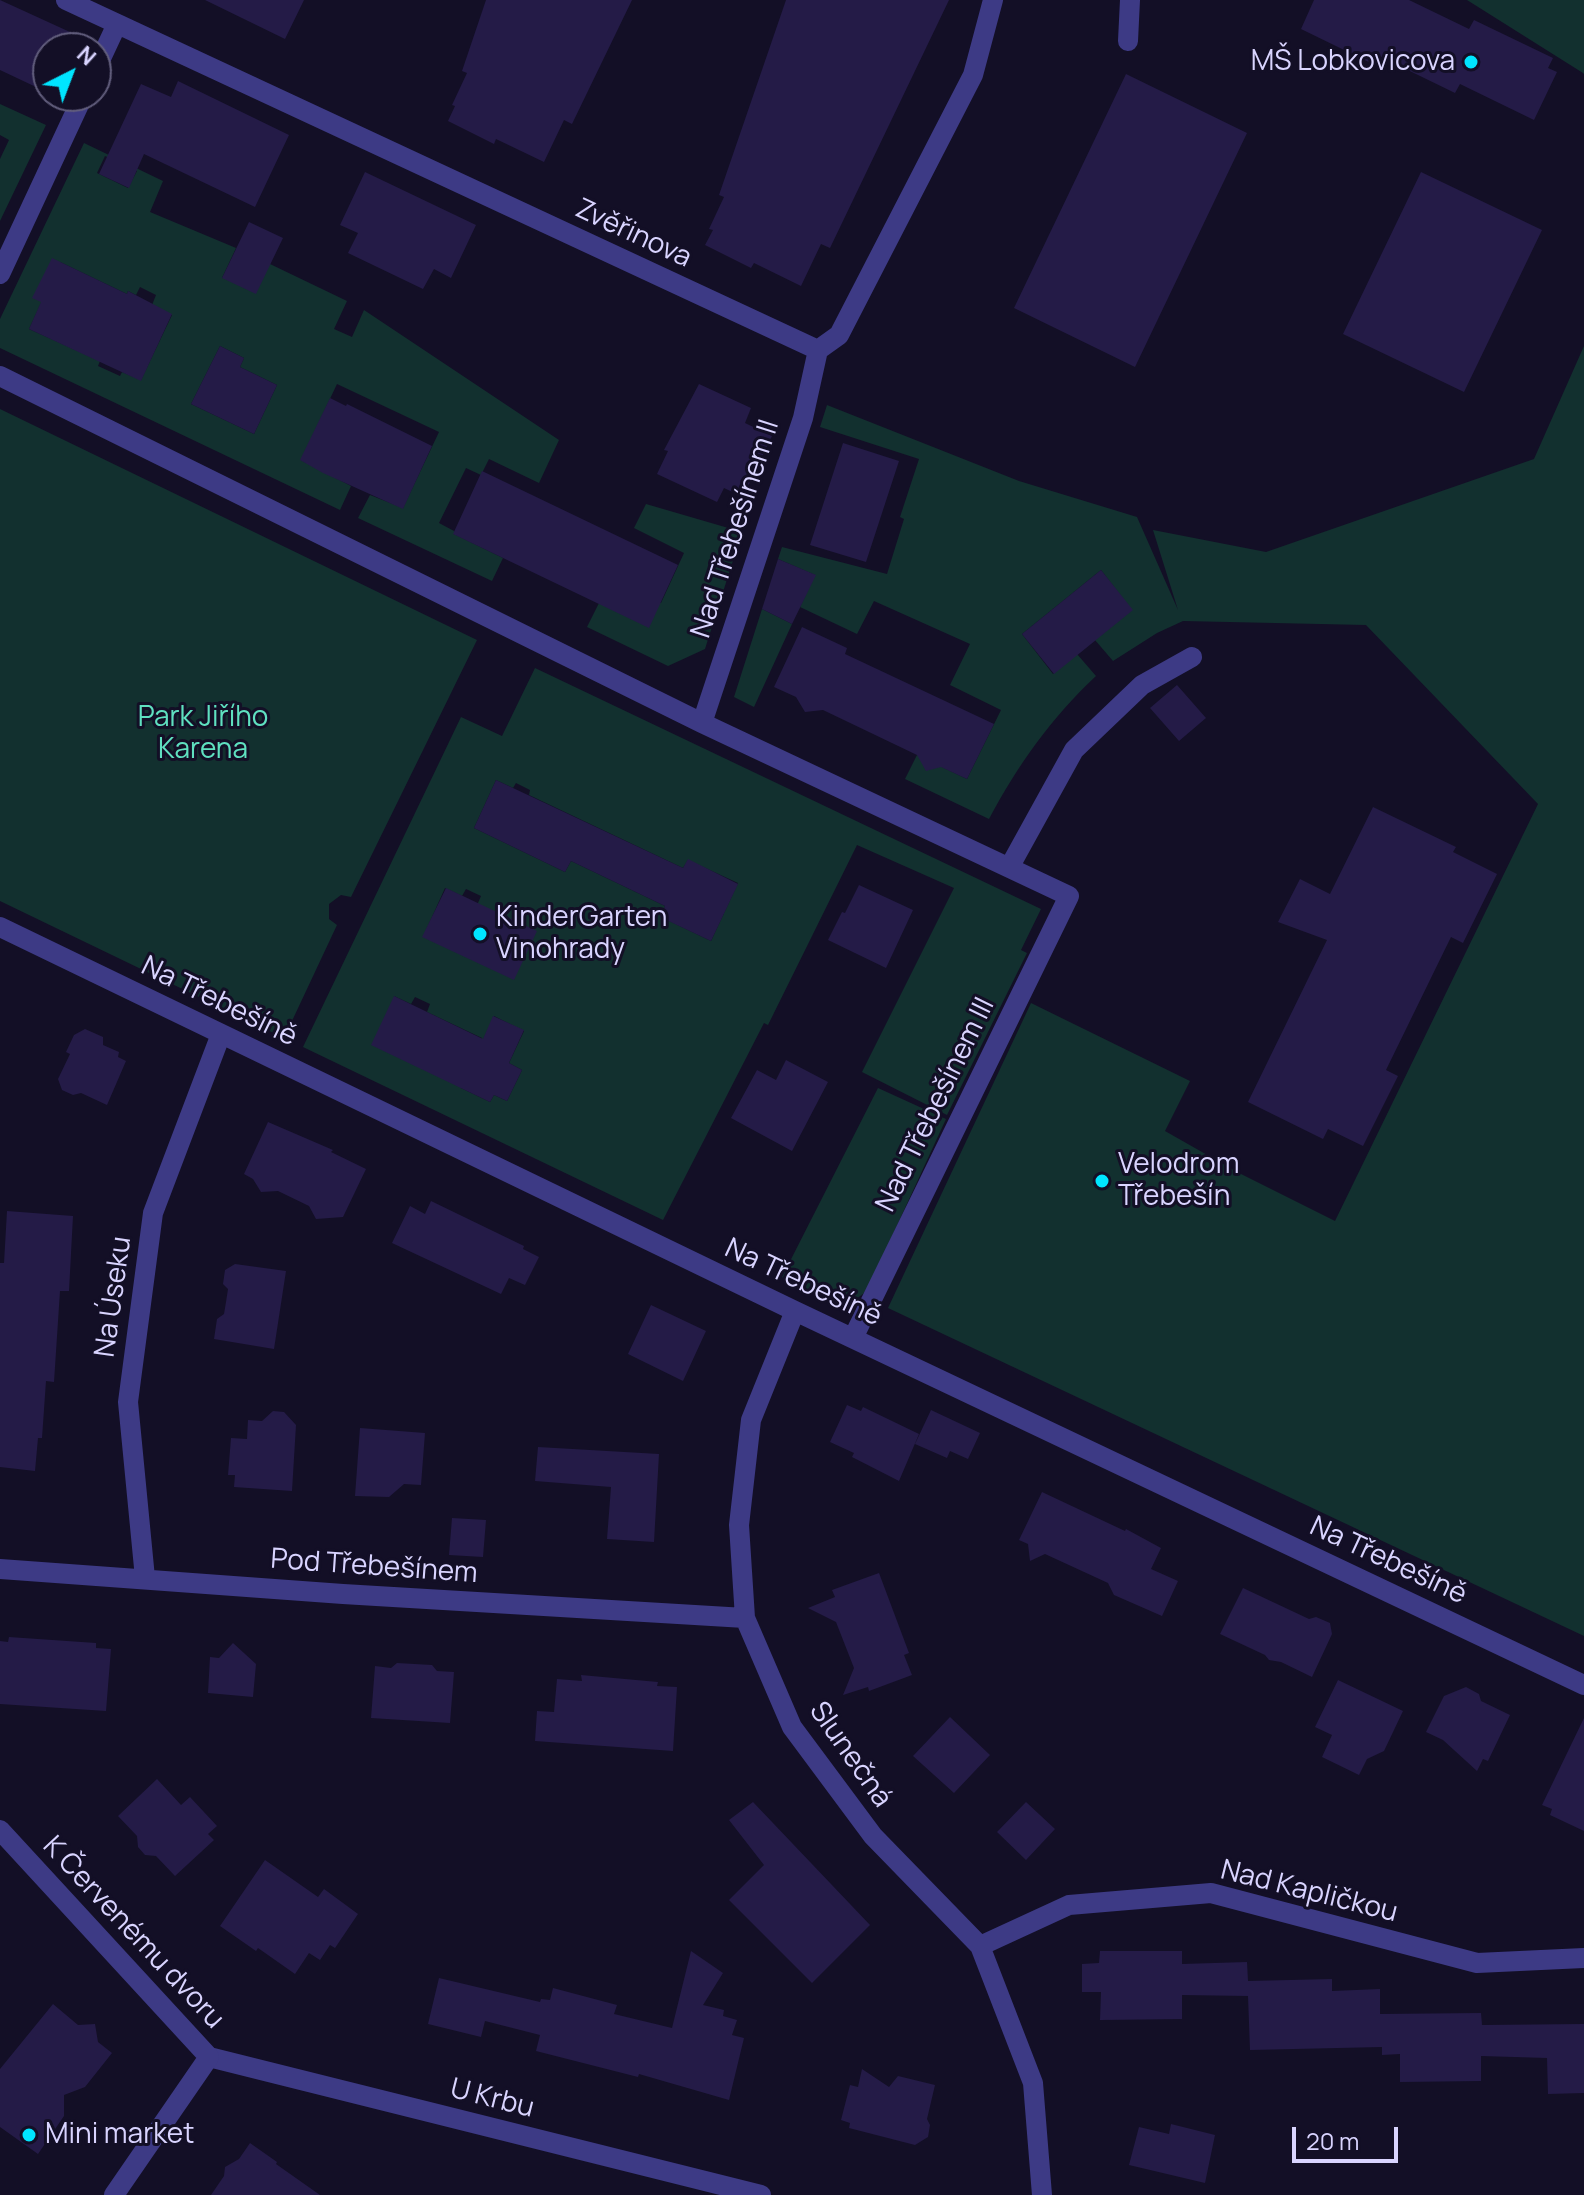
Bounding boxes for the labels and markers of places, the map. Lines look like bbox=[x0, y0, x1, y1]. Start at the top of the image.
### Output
place label: MŠ Lobkovicova bbox=[1251, 45, 1455, 79]
marker: MŠ Lobkovicova bbox=[1462, 53, 1480, 71]
place label: KinderGarten Vinohrady bbox=[496, 901, 667, 967]
marker: KinderGarten Vinohrady bbox=[471, 925, 489, 943]
place label: Velodrom Třebešín bbox=[1118, 1148, 1239, 1214]
marker: Velodrom Třebešín bbox=[1093, 1172, 1111, 1190]
place label: Mini market bbox=[45, 2118, 194, 2152]
marker: Mini market bbox=[20, 2126, 38, 2144]

